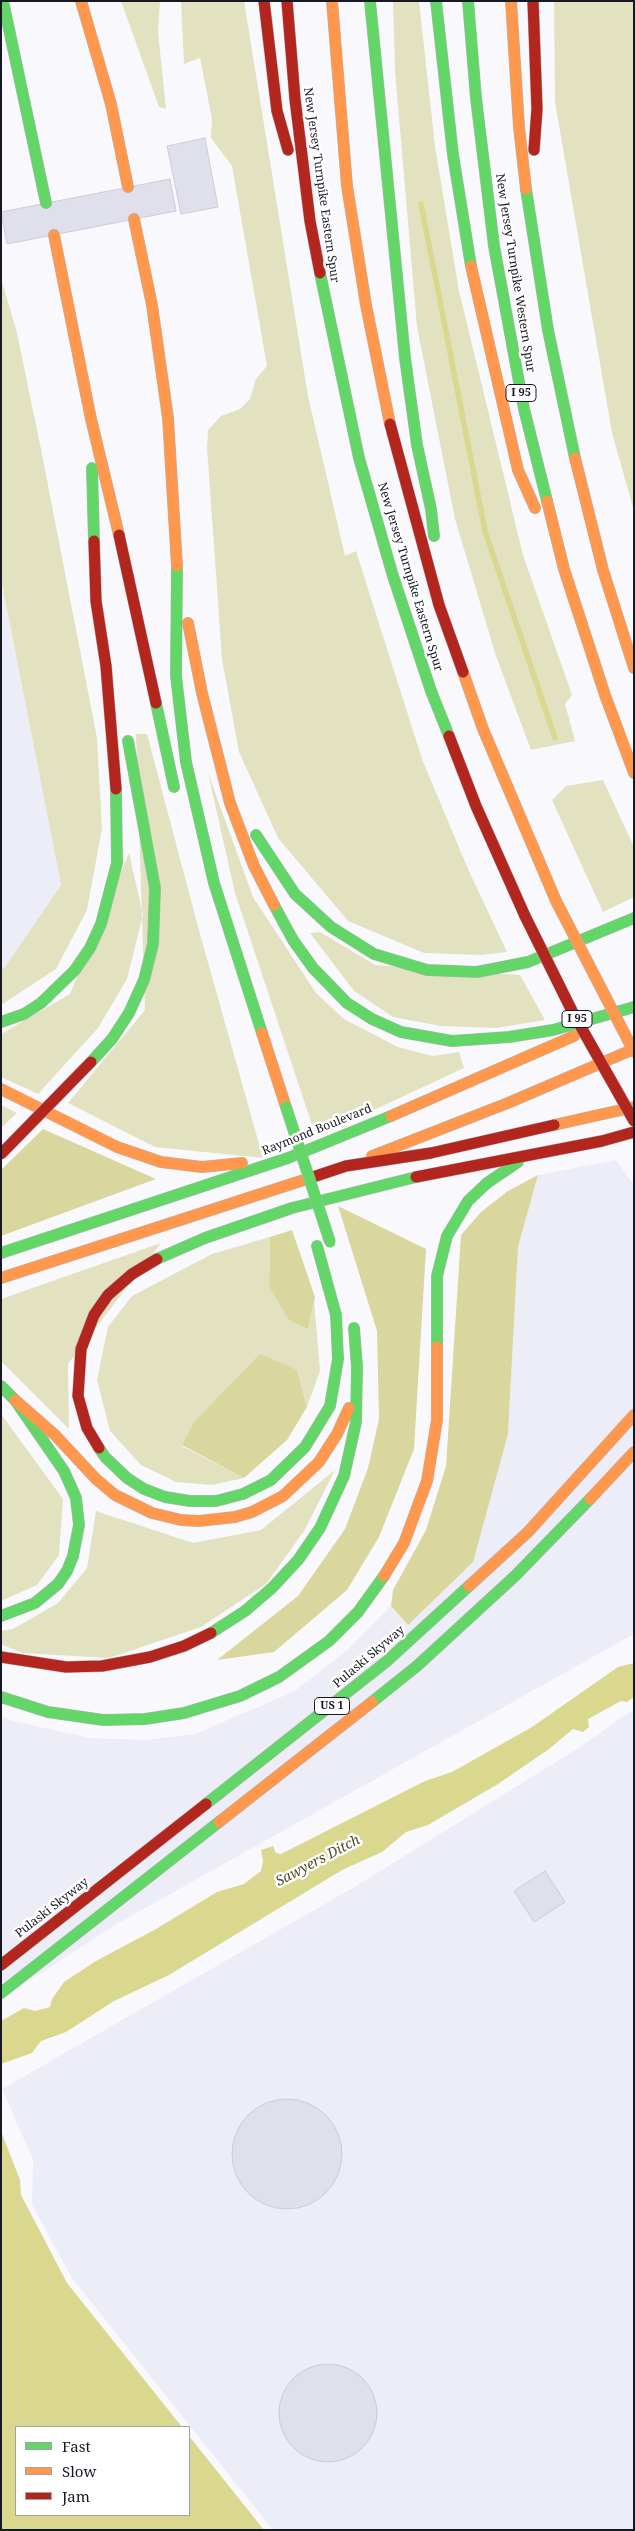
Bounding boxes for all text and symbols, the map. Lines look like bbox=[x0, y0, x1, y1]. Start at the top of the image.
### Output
street label: New Jersey Turnpike Eastern Spur bbox=[300, 86, 342, 284]
street label: New Jersey Turnpike Western Spur bbox=[492, 173, 538, 373]
road number: I 95 bbox=[506, 384, 536, 402]
street label: New Jersey Turnpike Eastern Spur bbox=[374, 481, 446, 673]
road number: I 95 bbox=[562, 1011, 592, 1028]
street label: Raymond Boulevard bbox=[260, 1101, 374, 1159]
street label: Pulaski Skyway bbox=[330, 1623, 408, 1691]
road number: US 1 bbox=[314, 1698, 350, 1714]
water label: Sawyers Ditch bbox=[273, 1832, 363, 1890]
street label: Pulaski Skyway bbox=[13, 1875, 91, 1941]
legend bbox=[15, 2426, 190, 2516]
text: Fast bbox=[62, 2436, 91, 2456]
text: Slow bbox=[62, 2461, 96, 2481]
text: Jam bbox=[62, 2486, 90, 2506]

